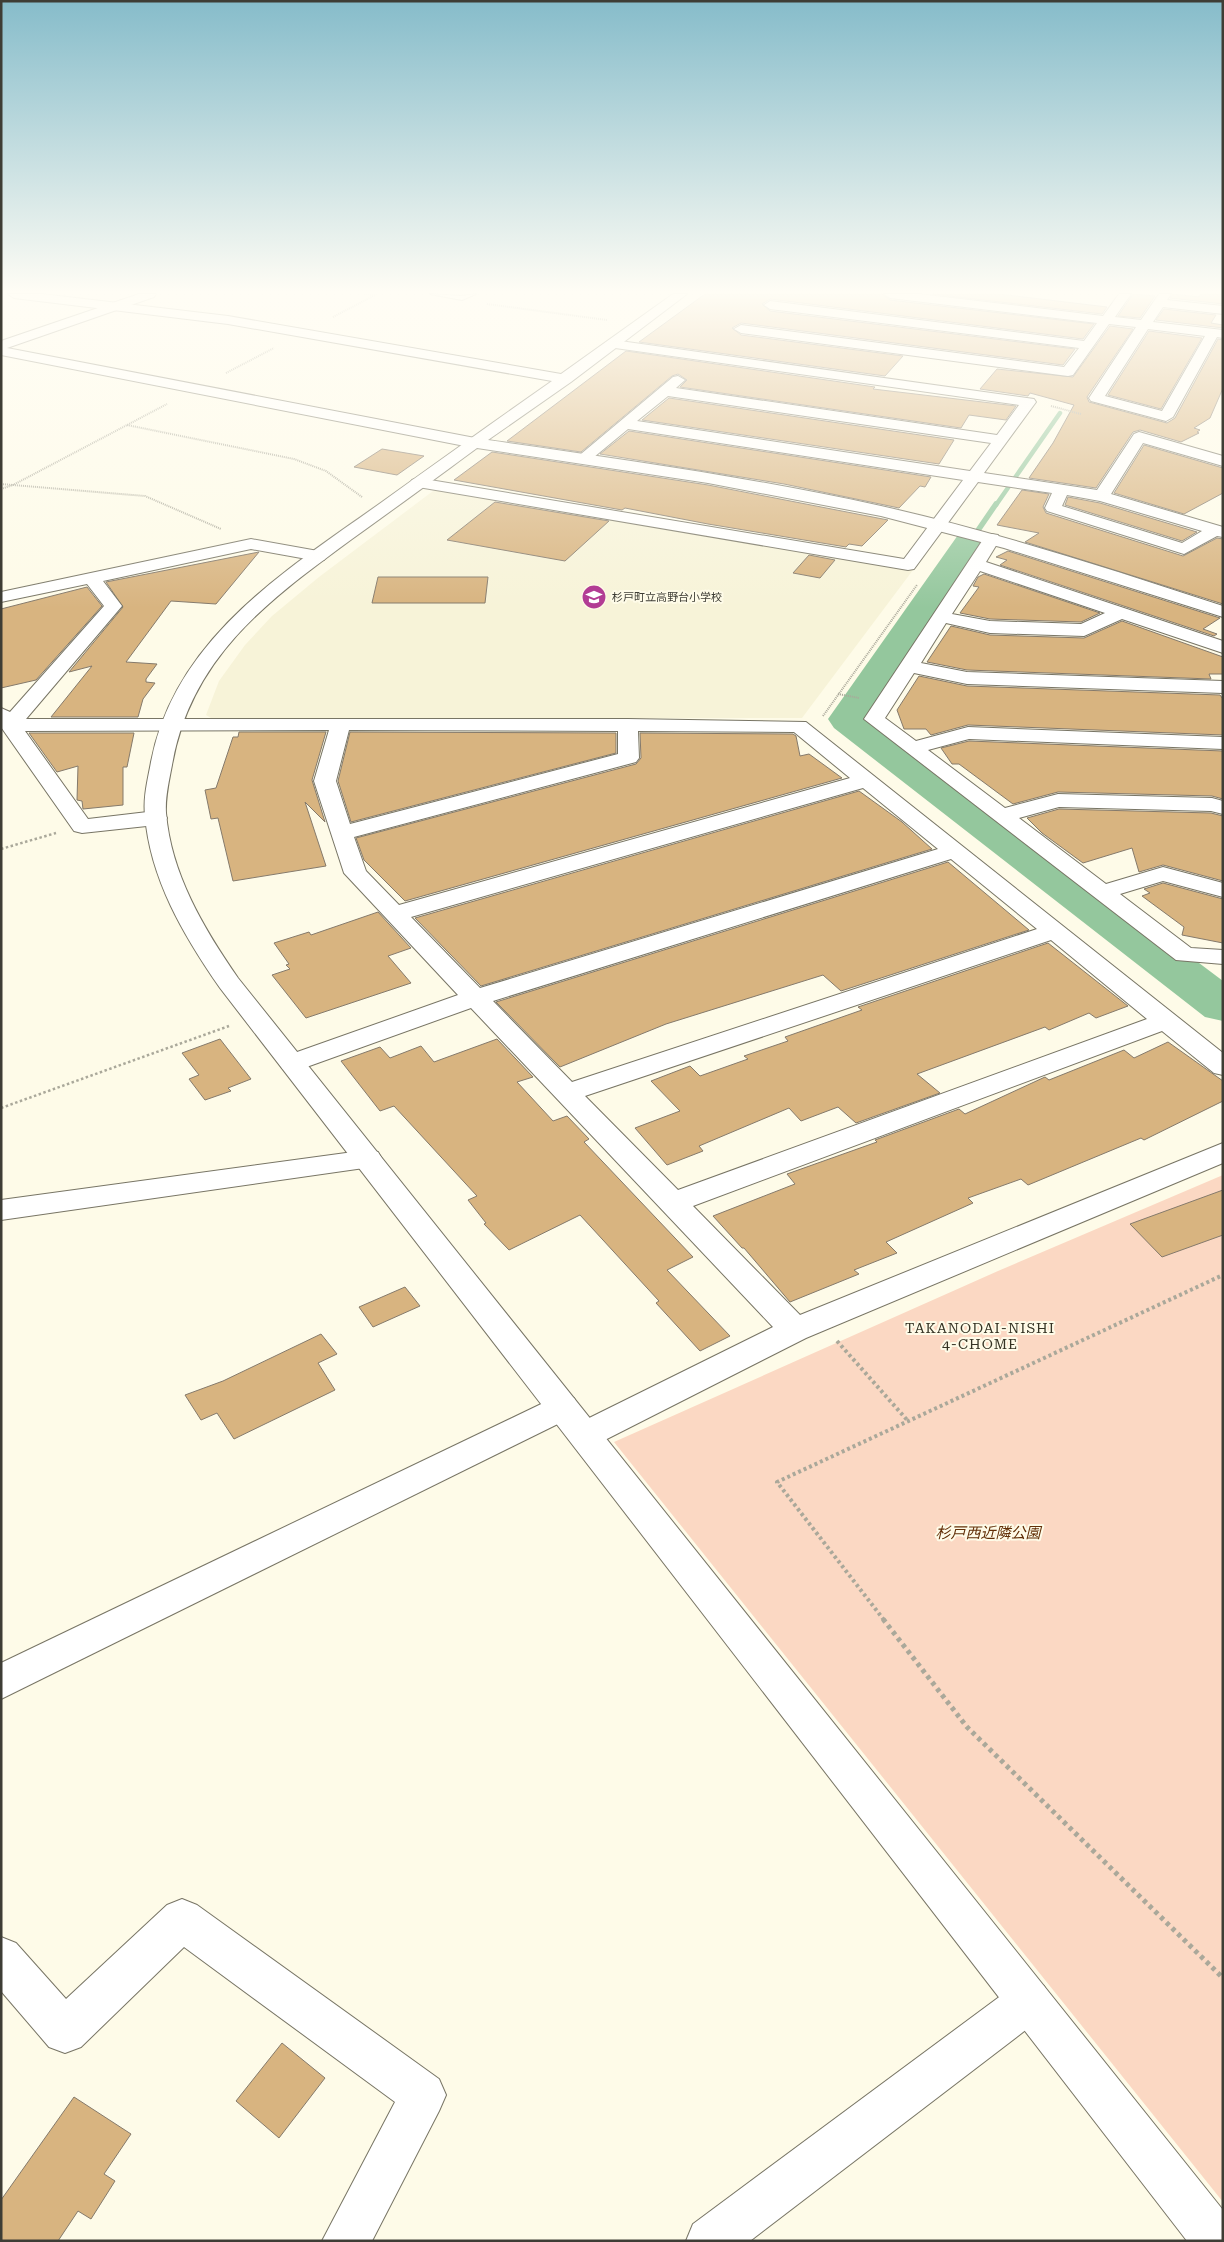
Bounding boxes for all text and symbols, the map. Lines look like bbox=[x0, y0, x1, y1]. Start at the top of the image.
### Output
school or university icon: 杉戸町立高野台小学校 bbox=[581, 584, 607, 610]
place label: 杉戸町立高野台小学校 bbox=[612, 591, 722, 604]
district label: TAKANODAI-NISHI 4-CHOME bbox=[905, 1320, 1055, 1352]
park label: 杉戸西近隣公園 bbox=[935, 1524, 1042, 1542]

